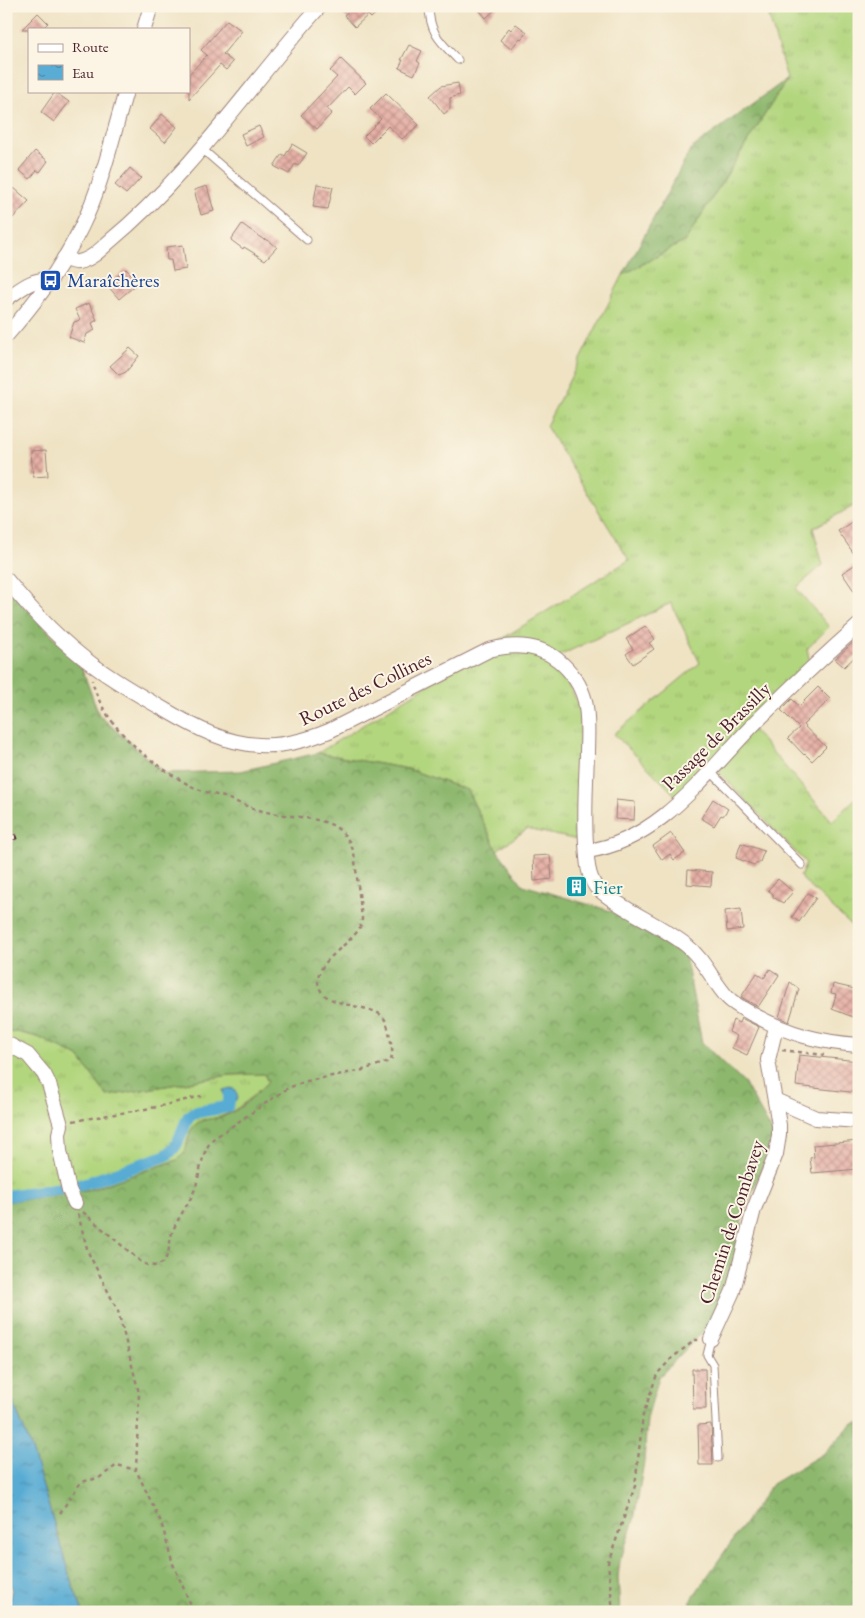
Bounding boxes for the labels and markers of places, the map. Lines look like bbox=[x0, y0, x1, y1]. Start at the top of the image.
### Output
place label: Maraîchères bbox=[67, 267, 159, 293]
bus stop icon: Maraîchères bbox=[39, 268, 63, 292]
place label: Fier bbox=[593, 874, 623, 900]
building icon: Fier bbox=[565, 875, 589, 899]

